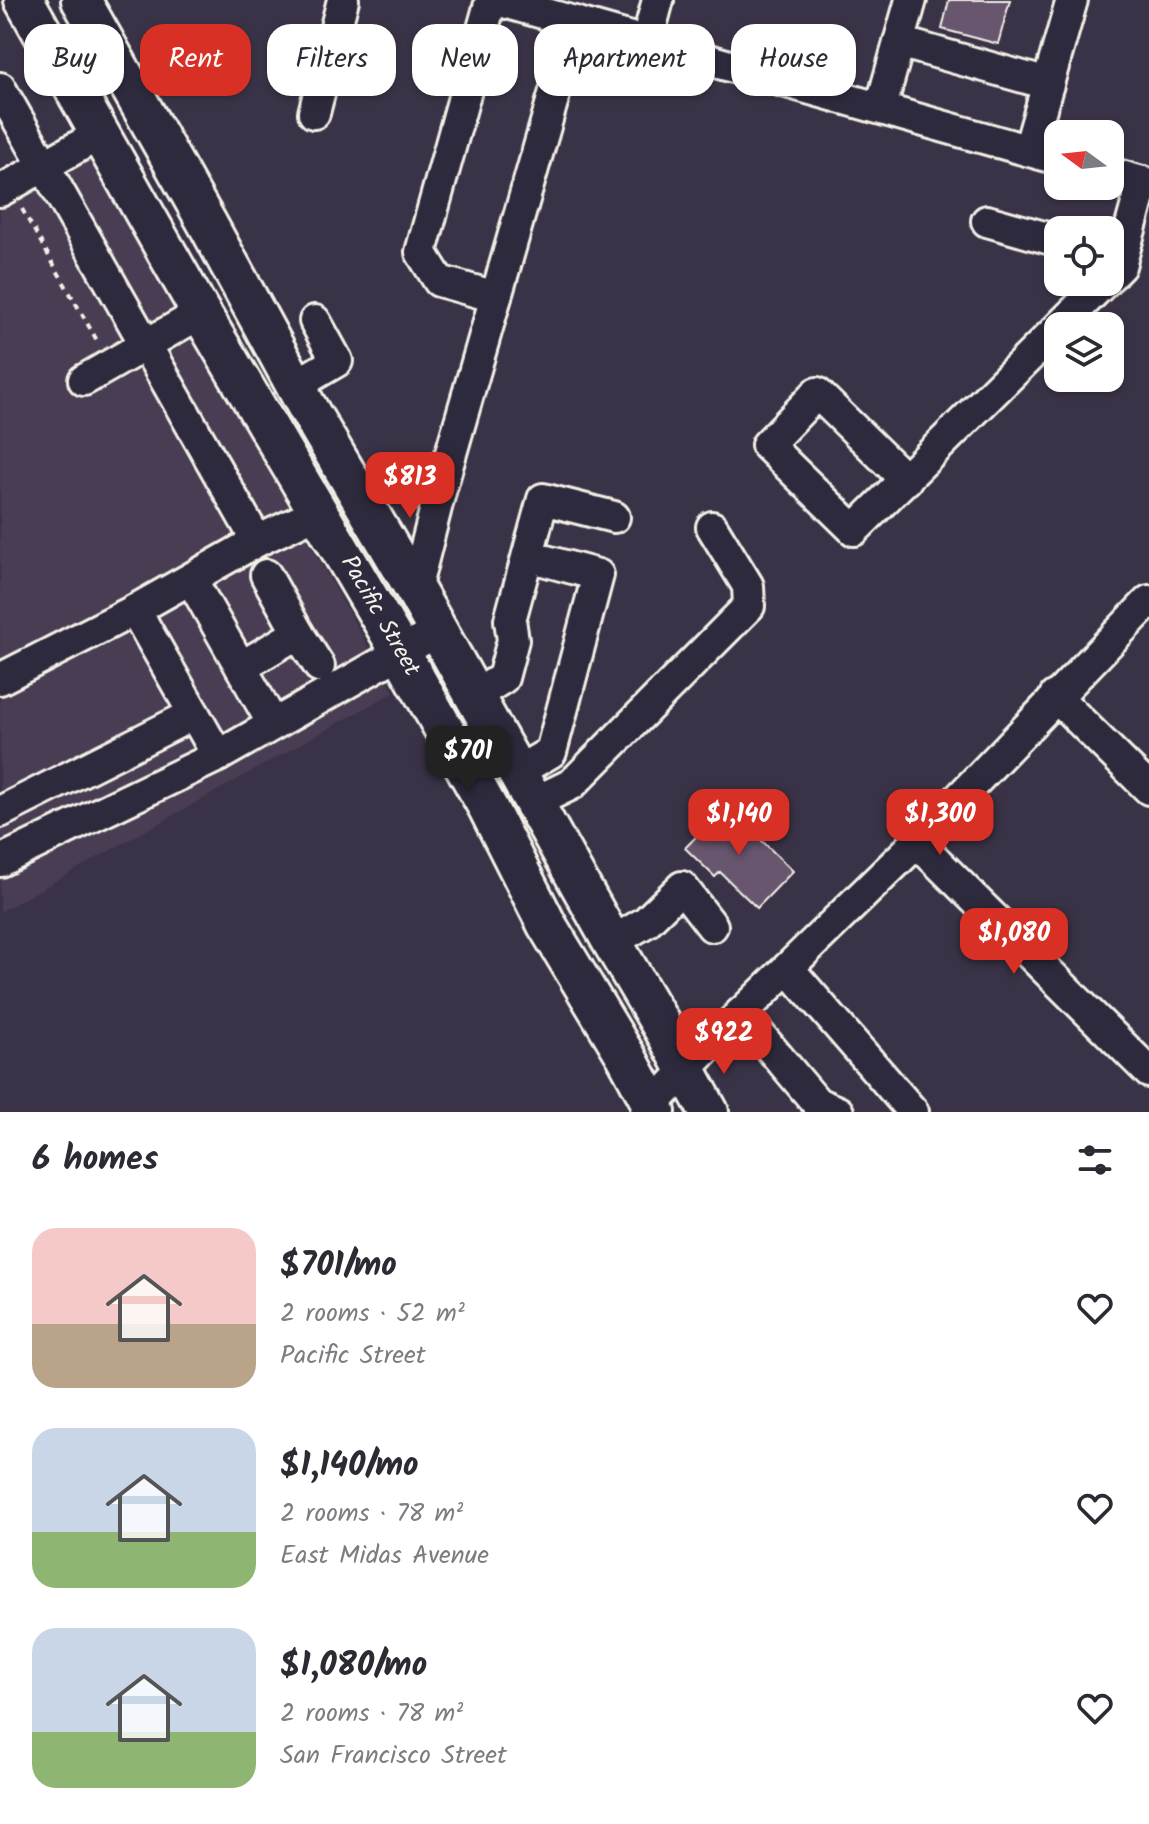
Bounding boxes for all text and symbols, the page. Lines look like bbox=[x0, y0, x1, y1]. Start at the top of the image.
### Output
chip: Buy bbox=[24, 24, 124, 96]
chip: Rent bbox=[140, 24, 251, 96]
chip: Filters bbox=[267, 24, 396, 96]
chip: New bbox=[412, 24, 518, 96]
chip: Apartment bbox=[534, 24, 715, 96]
chip: House bbox=[731, 24, 856, 96]
north arrow bbox=[1044, 120, 1124, 200]
map controls bbox=[1044, 120, 1124, 392]
button: locate bbox=[1044, 216, 1124, 296]
button: layers bbox=[1044, 312, 1124, 392]
pin: $813 bbox=[363, 452, 457, 520]
text: $813 bbox=[384, 457, 436, 499]
street label: Pacific Street bbox=[329, 548, 431, 685]
pin: $701 bbox=[421, 726, 515, 794]
text: $701 bbox=[444, 731, 492, 773]
pin: $1,140 bbox=[674, 789, 804, 857]
pin: $1,300 bbox=[875, 789, 1005, 857]
text: $1,140 bbox=[706, 794, 772, 836]
text: $1,300 bbox=[905, 794, 975, 836]
pin: $1,080 bbox=[949, 908, 1079, 976]
text: $1,080 bbox=[978, 913, 1050, 955]
pin: $922 bbox=[677, 1008, 771, 1076]
text: $922 bbox=[695, 1013, 753, 1055]
text: 6 homes bbox=[32, 1133, 158, 1187]
icon: filters bbox=[1073, 1138, 1117, 1182]
text: $701/mo bbox=[280, 1239, 397, 1293]
icon: home bbox=[96, 1260, 192, 1356]
icon: heart bbox=[1073, 1286, 1117, 1330]
text: 2 rooms · 52 m² bbox=[280, 1293, 465, 1335]
text: Pacific Street bbox=[280, 1335, 426, 1377]
text: $1,140/mo bbox=[280, 1439, 418, 1493]
icon: home bbox=[96, 1460, 192, 1556]
icon: heart bbox=[1073, 1486, 1117, 1530]
text: 2 rooms · 78 m² bbox=[280, 1493, 463, 1535]
text: East Midas Avenue bbox=[280, 1535, 489, 1577]
text: $1,080/mo bbox=[280, 1639, 427, 1693]
icon: home bbox=[96, 1660, 192, 1756]
icon: heart bbox=[1073, 1686, 1117, 1730]
text: 2 rooms · 78 m² bbox=[280, 1693, 463, 1735]
text: San Francisco Street bbox=[280, 1735, 507, 1777]

